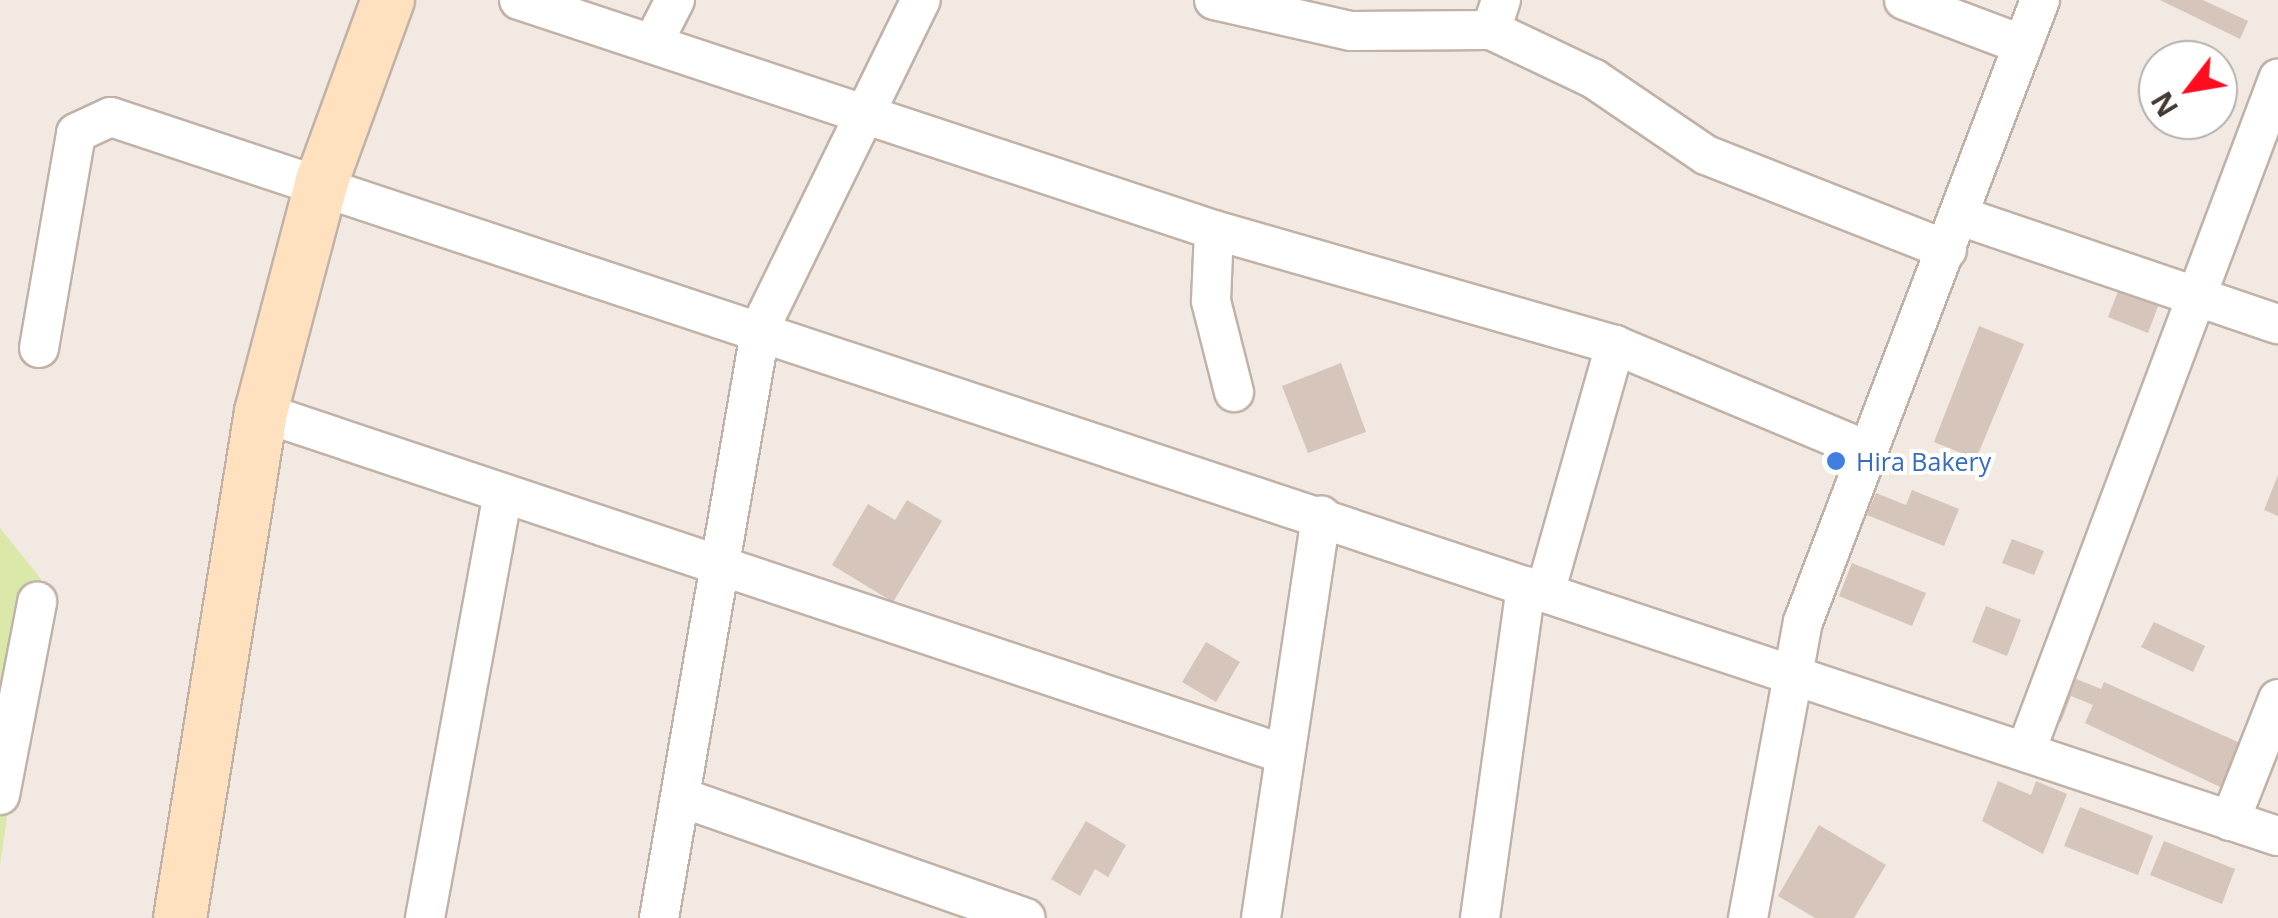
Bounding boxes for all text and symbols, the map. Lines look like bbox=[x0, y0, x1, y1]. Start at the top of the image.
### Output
north arrow bbox=[2138, 40, 2238, 140]
text: N bbox=[2142, 85, 2186, 124]
place label: Hira Bakery bbox=[1856, 446, 1991, 476]
marker: Hira Bakery bbox=[1825, 450, 1847, 472]

